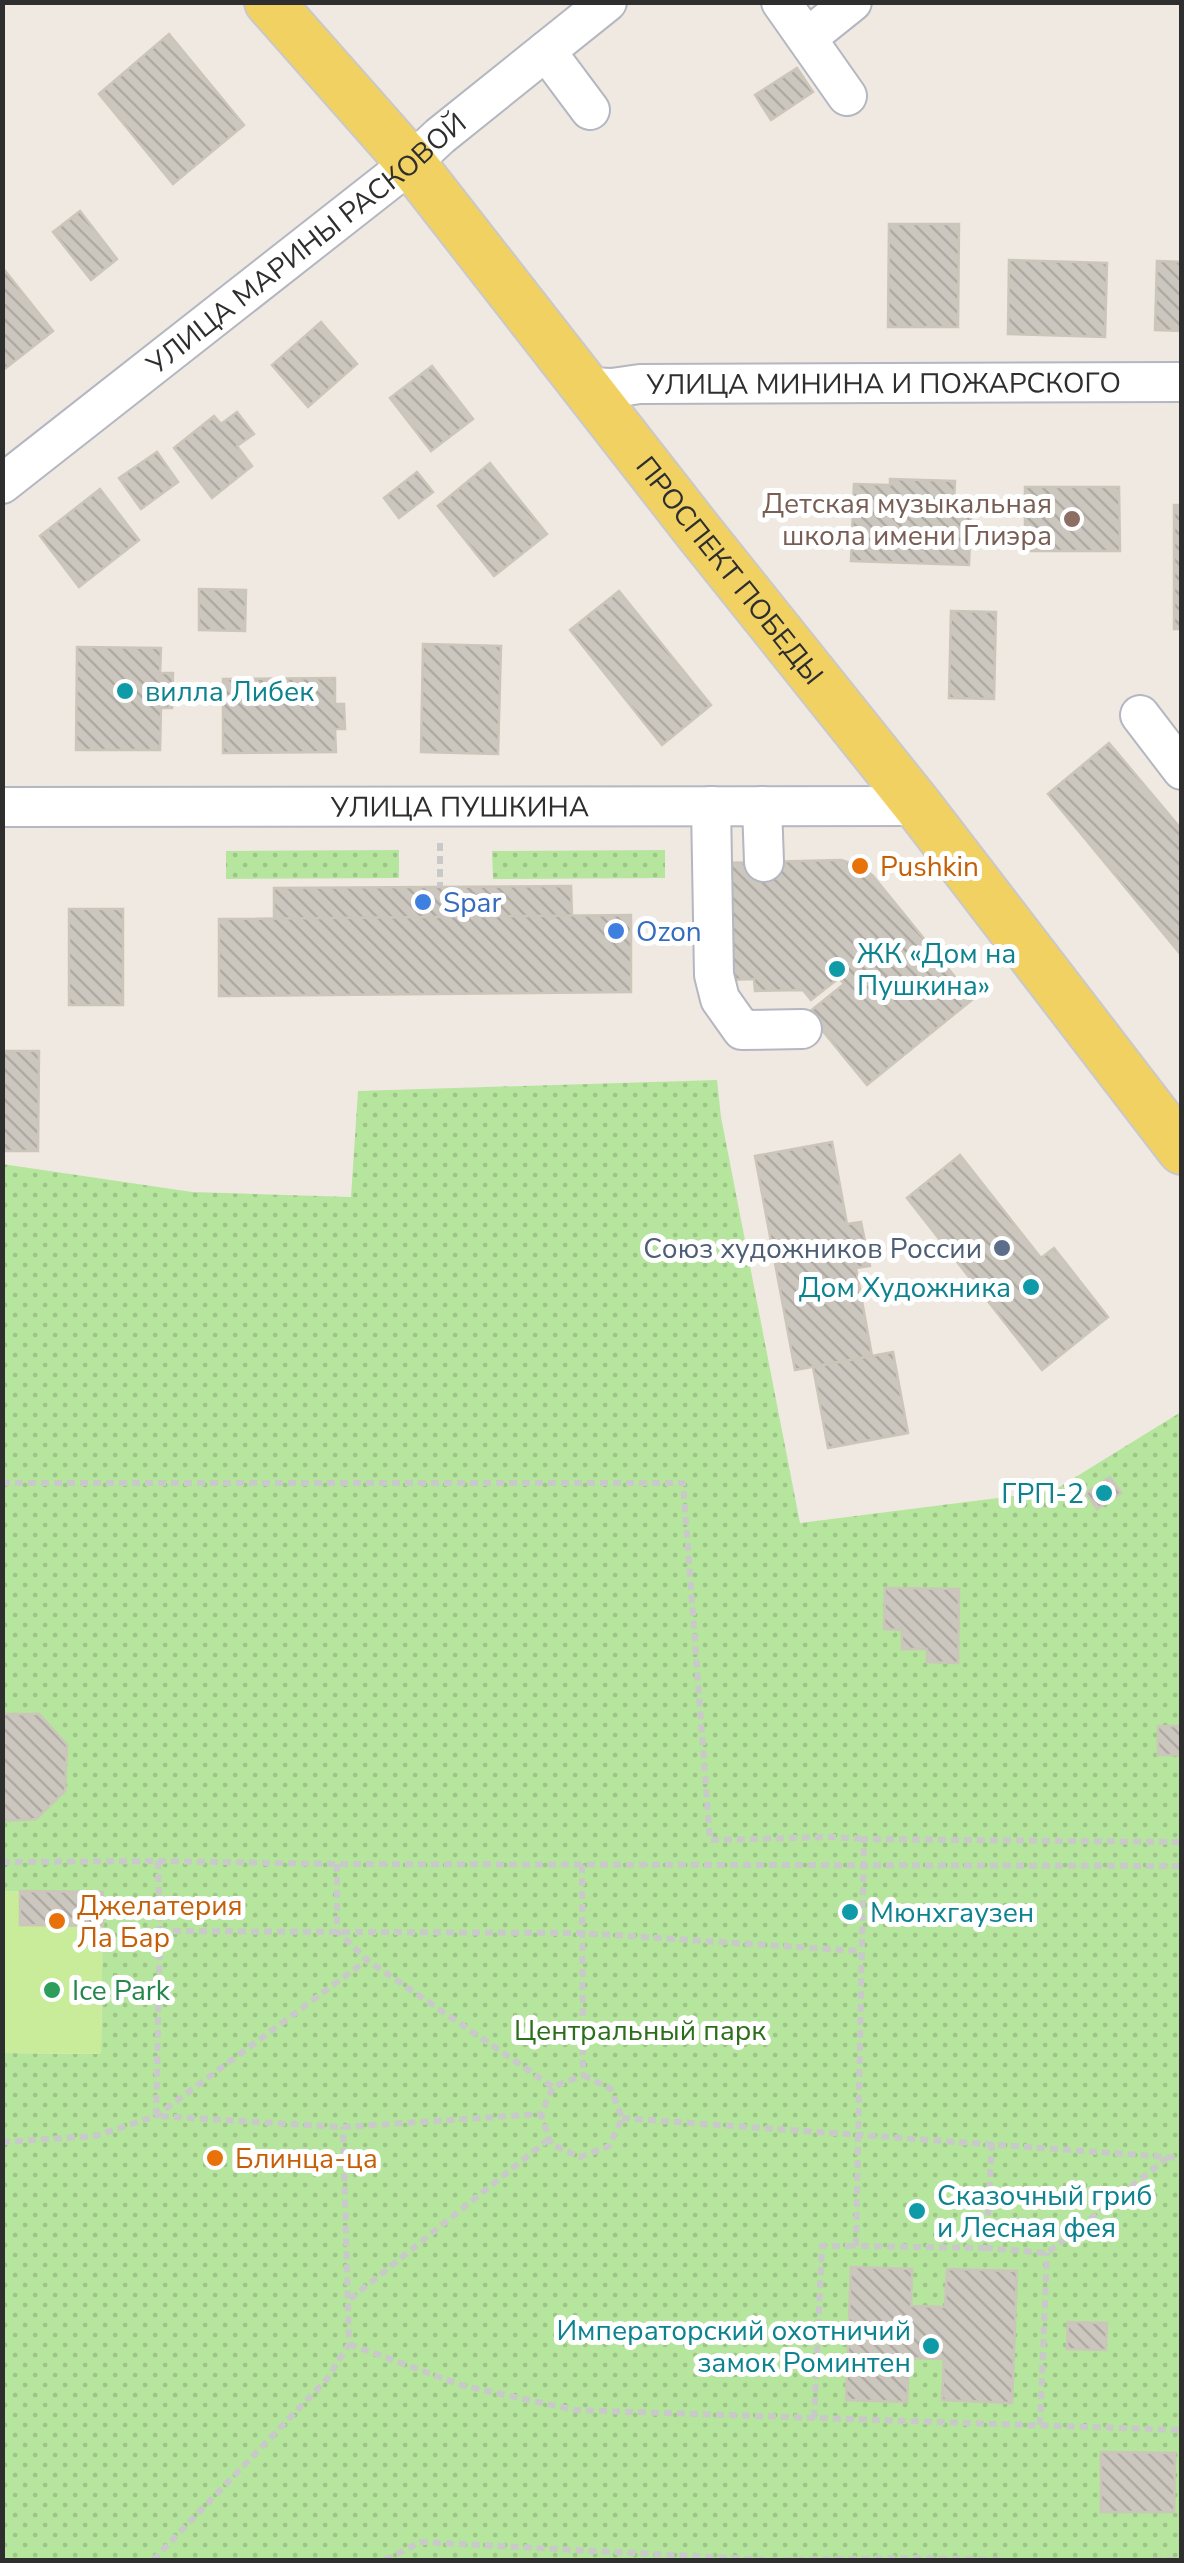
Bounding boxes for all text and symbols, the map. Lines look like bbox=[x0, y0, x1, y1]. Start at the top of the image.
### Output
street label: УЛИЦА МАРИНЫ РАСКОВОЙ bbox=[138, 104, 474, 384]
street label: УЛИЦА МИНИНА И ПОЖАРСКОГО bbox=[645, 364, 1121, 404]
street label: ПРОСПЕКТ ПОБЕДЫ bbox=[627, 449, 832, 693]
place label: Детская музыкальная школа имени Глиэра bbox=[762, 485, 1052, 555]
marker: Детская музыкальная школа имени Глиэра bbox=[1061, 508, 1083, 530]
place label: вилла Либек bbox=[145, 673, 314, 711]
marker: вилла Либек bbox=[114, 680, 136, 702]
street label: УЛИЦА ПУШКИНА bbox=[330, 788, 589, 827]
place label: Pushkin bbox=[880, 848, 979, 886]
marker: Pushkin bbox=[849, 855, 871, 877]
place label: Spar bbox=[443, 884, 501, 922]
marker: Spar bbox=[412, 891, 434, 913]
place label: Ozon bbox=[636, 913, 702, 951]
marker: Ozon bbox=[605, 920, 627, 942]
place label: ЖК «Дом на Пушкина» bbox=[857, 935, 1016, 1005]
marker: ЖК «Дом на Пушкина» bbox=[826, 958, 848, 980]
place label: Союз художников России bbox=[643, 1230, 982, 1268]
marker: Союз художников России bbox=[991, 1237, 1013, 1259]
place label: Дом Художника bbox=[799, 1269, 1011, 1307]
marker: Дом Художника bbox=[1020, 1276, 1042, 1298]
place label: ГРП-2 bbox=[1001, 1475, 1084, 1513]
marker: ГРП-2 bbox=[1093, 1482, 1115, 1504]
place label: Джелатерия Ла Бар bbox=[77, 1887, 243, 1957]
place label: Мюнхгаузен bbox=[870, 1894, 1034, 1932]
marker: Мюнхгаузен bbox=[839, 1901, 861, 1923]
marker: Джелатерия Ла Бар bbox=[46, 1910, 68, 1932]
place label: Ice Park bbox=[72, 1972, 171, 2010]
marker: Ice Park bbox=[41, 1979, 63, 2001]
park label: Центральный парк bbox=[514, 2012, 766, 2050]
place label: Блинца-ца bbox=[235, 2140, 378, 2178]
marker: Блинца-ца bbox=[204, 2147, 226, 2169]
place label: Сказочный гриб и Лесная фея bbox=[937, 2177, 1152, 2247]
marker: Сказочный гриб и Лесная фея bbox=[906, 2200, 928, 2222]
place label: Императорский охотничий замок Роминтен bbox=[556, 2312, 911, 2382]
marker: Императорский охотничий замок Роминтен bbox=[920, 2335, 942, 2357]

